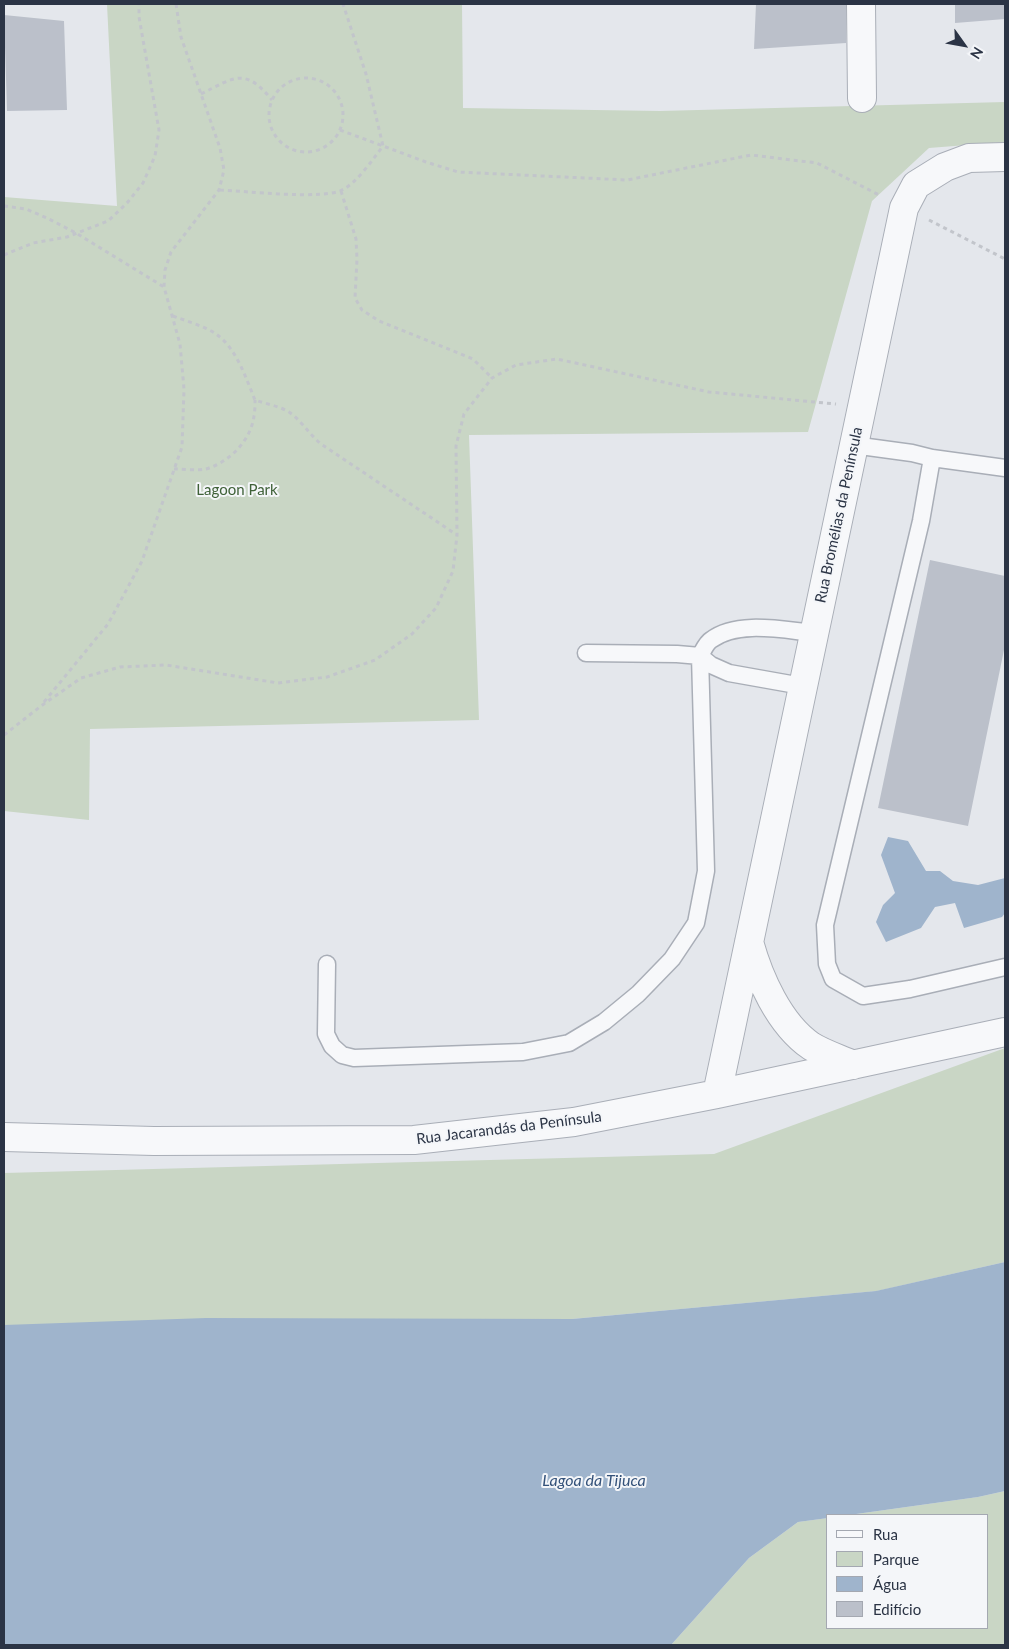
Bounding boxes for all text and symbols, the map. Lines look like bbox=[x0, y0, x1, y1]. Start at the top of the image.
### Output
north arrow bbox=[939, 20, 989, 70]
text: N bbox=[967, 44, 987, 62]
street label: Rua Bromélias da Península bbox=[812, 425, 866, 605]
park label: Lagoon Park bbox=[196, 481, 278, 499]
street label: Rua Jacarandás da Península bbox=[415, 1108, 603, 1148]
water label: Lagoa da Tijuca bbox=[542, 1471, 646, 1491]
legend bbox=[826, 1514, 989, 1629]
text: Rua bbox=[873, 1525, 898, 1543]
text: Parque bbox=[873, 1550, 919, 1568]
text: Água bbox=[873, 1575, 907, 1593]
text: Edifício bbox=[873, 1600, 921, 1618]

